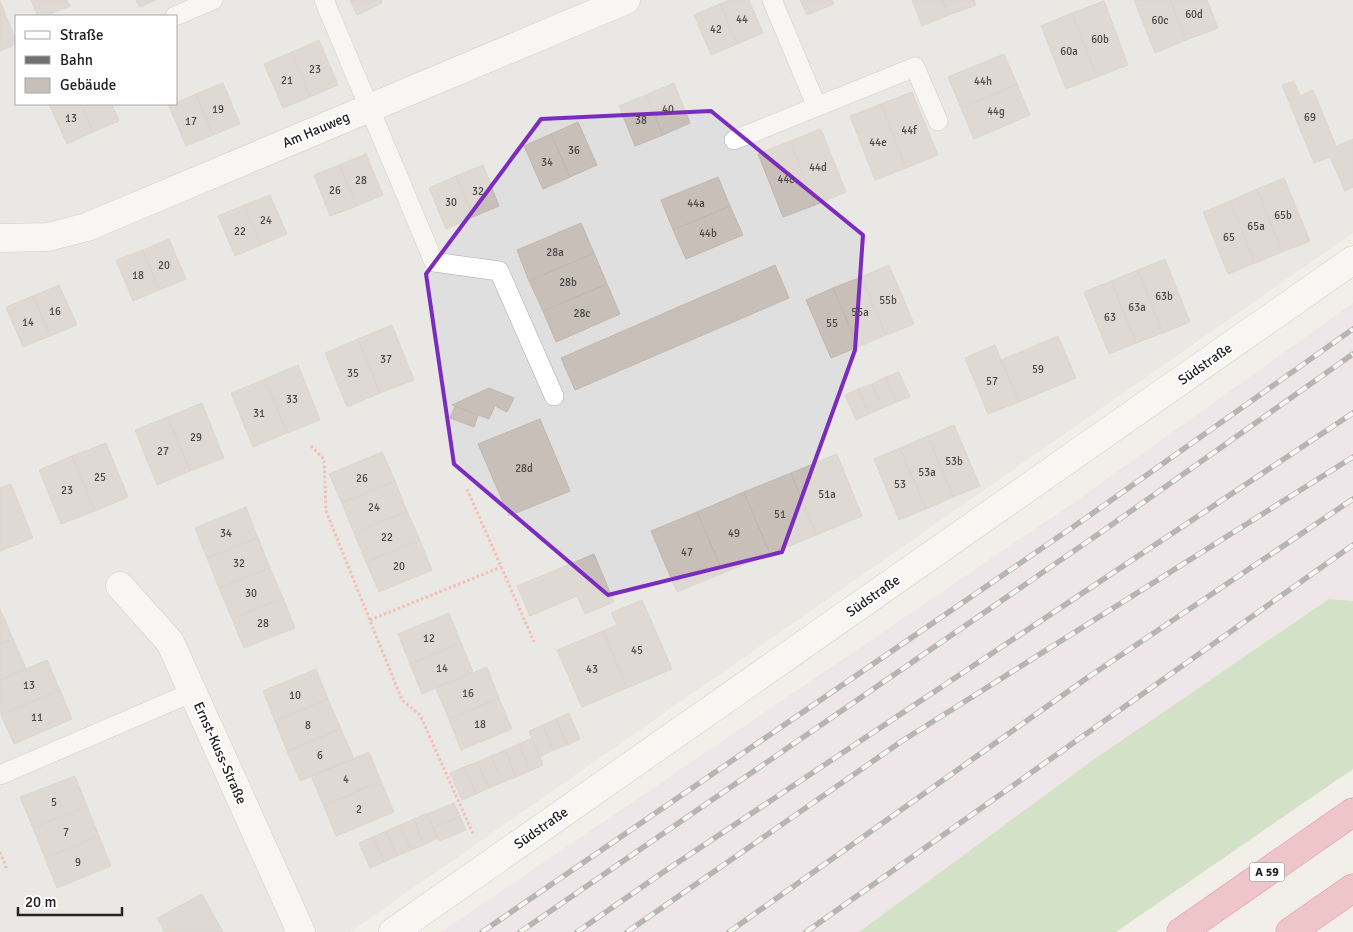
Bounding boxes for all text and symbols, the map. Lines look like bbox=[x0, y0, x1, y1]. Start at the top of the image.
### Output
house number: 60d bbox=[1185, 8, 1203, 21]
house number: 44 bbox=[736, 13, 748, 26]
house number: 60c bbox=[1151, 14, 1169, 27]
legend bbox=[15, 15, 178, 105]
house number: 42 bbox=[710, 23, 722, 36]
text: Straße bbox=[60, 26, 104, 44]
house number: 60b bbox=[1091, 33, 1109, 46]
house number: 60a bbox=[1060, 45, 1078, 58]
text: Bahn bbox=[60, 51, 93, 69]
house number: 23 bbox=[309, 63, 321, 76]
house number: 21 bbox=[281, 74, 293, 87]
house number: 44h bbox=[974, 75, 992, 88]
text: Gebäude bbox=[60, 76, 116, 94]
house number: 19 bbox=[212, 103, 224, 116]
house number: 40 bbox=[662, 103, 674, 116]
house number: 44g bbox=[987, 105, 1005, 118]
street label: Am Hauweg bbox=[280, 108, 352, 152]
house number: 69 bbox=[1304, 111, 1316, 124]
house number: 13 bbox=[65, 112, 77, 125]
house number: 38 bbox=[635, 114, 647, 127]
house number: 17 bbox=[185, 115, 197, 128]
house number: 44f bbox=[901, 124, 918, 137]
house number: 44e bbox=[869, 136, 887, 149]
house number: 36 bbox=[568, 144, 580, 157]
house number: 34 bbox=[541, 156, 553, 169]
house number: 44d bbox=[809, 161, 827, 174]
house number: 44c bbox=[777, 173, 795, 186]
house number: 28 bbox=[355, 174, 367, 187]
house number: 26 bbox=[329, 184, 341, 197]
house number: 32 bbox=[472, 185, 484, 198]
house number: 30 bbox=[445, 196, 457, 209]
house number: 44a bbox=[687, 197, 705, 210]
house number: 65b bbox=[1274, 209, 1292, 222]
house number: 24 bbox=[260, 214, 272, 227]
house number: 65a bbox=[1247, 220, 1265, 233]
house number: 22 bbox=[234, 225, 246, 238]
house number: 44b bbox=[699, 227, 717, 240]
house number: 65 bbox=[1223, 231, 1235, 244]
house number: 28a bbox=[546, 246, 564, 259]
house number: 20 bbox=[158, 259, 170, 272]
house number: 18 bbox=[132, 269, 144, 282]
house number: 28b bbox=[559, 276, 577, 289]
house number: 63b bbox=[1155, 290, 1173, 303]
house number: 55b bbox=[879, 294, 897, 307]
house number: 63a bbox=[1128, 301, 1146, 314]
house number: 16 bbox=[49, 305, 61, 318]
house number: 55a bbox=[851, 306, 869, 319]
house number: 28c bbox=[573, 307, 591, 320]
house number: 63 bbox=[1104, 311, 1116, 324]
house number: 14 bbox=[22, 316, 34, 329]
house number: 55 bbox=[826, 317, 838, 330]
street label: Südstraße bbox=[1175, 339, 1235, 389]
house number: 37 bbox=[380, 353, 392, 366]
house number: 59 bbox=[1032, 363, 1044, 376]
house number: 35 bbox=[347, 367, 359, 380]
house number: 57 bbox=[986, 375, 998, 388]
house number: 33 bbox=[286, 393, 298, 406]
house number: 31 bbox=[253, 407, 265, 420]
house number: 29 bbox=[190, 431, 202, 444]
house number: 27 bbox=[157, 445, 169, 458]
house number: 53b bbox=[945, 455, 963, 468]
house number: 28d bbox=[515, 462, 533, 475]
house number: 53a bbox=[918, 466, 936, 479]
house number: 25 bbox=[94, 471, 106, 484]
house number: 26 bbox=[356, 472, 368, 485]
house number: 53 bbox=[894, 478, 906, 491]
house number: 23 bbox=[61, 484, 73, 497]
house number: 51a bbox=[818, 488, 836, 501]
house number: 24 bbox=[368, 501, 380, 514]
house number: 51 bbox=[774, 508, 786, 521]
house number: 34 bbox=[220, 527, 232, 540]
house number: 49 bbox=[728, 527, 740, 540]
house number: 22 bbox=[381, 531, 393, 544]
house number: 47 bbox=[681, 546, 693, 559]
house number: 32 bbox=[233, 557, 245, 570]
house number: 20 bbox=[393, 560, 405, 573]
street label: Südstraße bbox=[843, 571, 903, 621]
house number: 30 bbox=[245, 587, 257, 600]
house number: 28 bbox=[257, 617, 269, 630]
house number: 12 bbox=[423, 632, 435, 645]
house number: 45 bbox=[631, 644, 643, 657]
house number: 14 bbox=[436, 662, 448, 675]
house number: 43 bbox=[586, 663, 598, 676]
house number: 13 bbox=[23, 679, 35, 692]
house number: 16 bbox=[462, 687, 474, 700]
house number: 10 bbox=[289, 689, 301, 702]
street label: Ernst-Kuss-Straße bbox=[190, 699, 250, 807]
house number: 11 bbox=[31, 711, 43, 724]
house number: 18 bbox=[474, 718, 486, 731]
house number: 8 bbox=[305, 719, 311, 732]
house number: 6 bbox=[317, 749, 323, 762]
house number: 4 bbox=[343, 773, 349, 786]
house number: 5 bbox=[51, 796, 57, 809]
house number: 2 bbox=[356, 803, 362, 816]
street label: Südstraße bbox=[511, 803, 571, 853]
house number: 7 bbox=[63, 826, 69, 839]
house number: 9 bbox=[75, 856, 81, 869]
road number: A 59 bbox=[1250, 862, 1284, 882]
scale bar bbox=[18, 884, 121, 916]
text: 20 m bbox=[25, 893, 56, 911]

